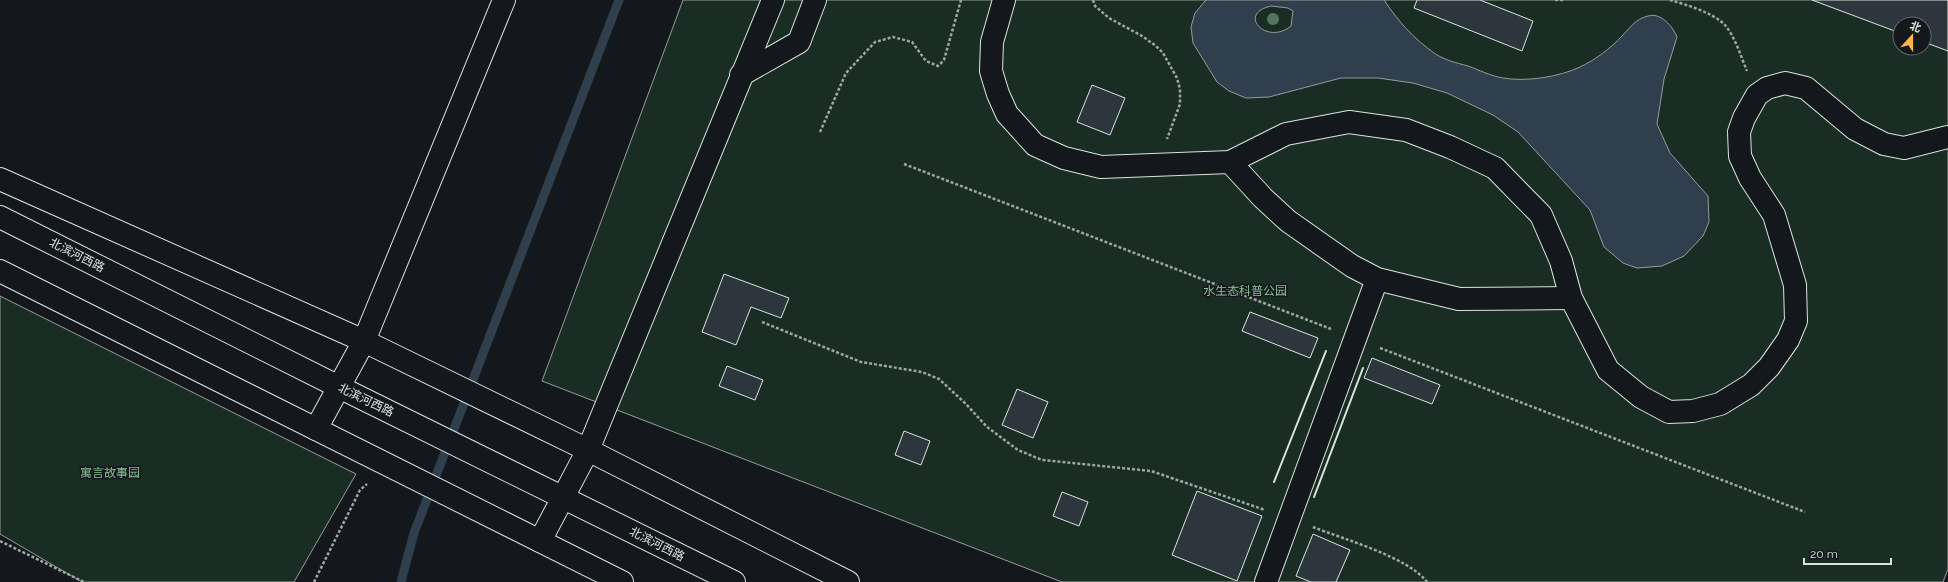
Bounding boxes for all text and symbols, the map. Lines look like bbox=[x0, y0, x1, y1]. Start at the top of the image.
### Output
north arrow bbox=[1892, 16, 1932, 56]
text: 北 bbox=[1908, 19, 1923, 35]
street label: 北滨河西路 bbox=[47, 235, 107, 275]
park label: 水生态科普公园 bbox=[1203, 284, 1287, 298]
street label: 北滨河西路 bbox=[336, 381, 396, 419]
park label: 寓言故事园 bbox=[80, 466, 140, 480]
street label: 北滨河西路 bbox=[627, 524, 687, 564]
scale bar bbox=[1804, 540, 1891, 566]
text: 20 m bbox=[1810, 547, 1838, 561]

